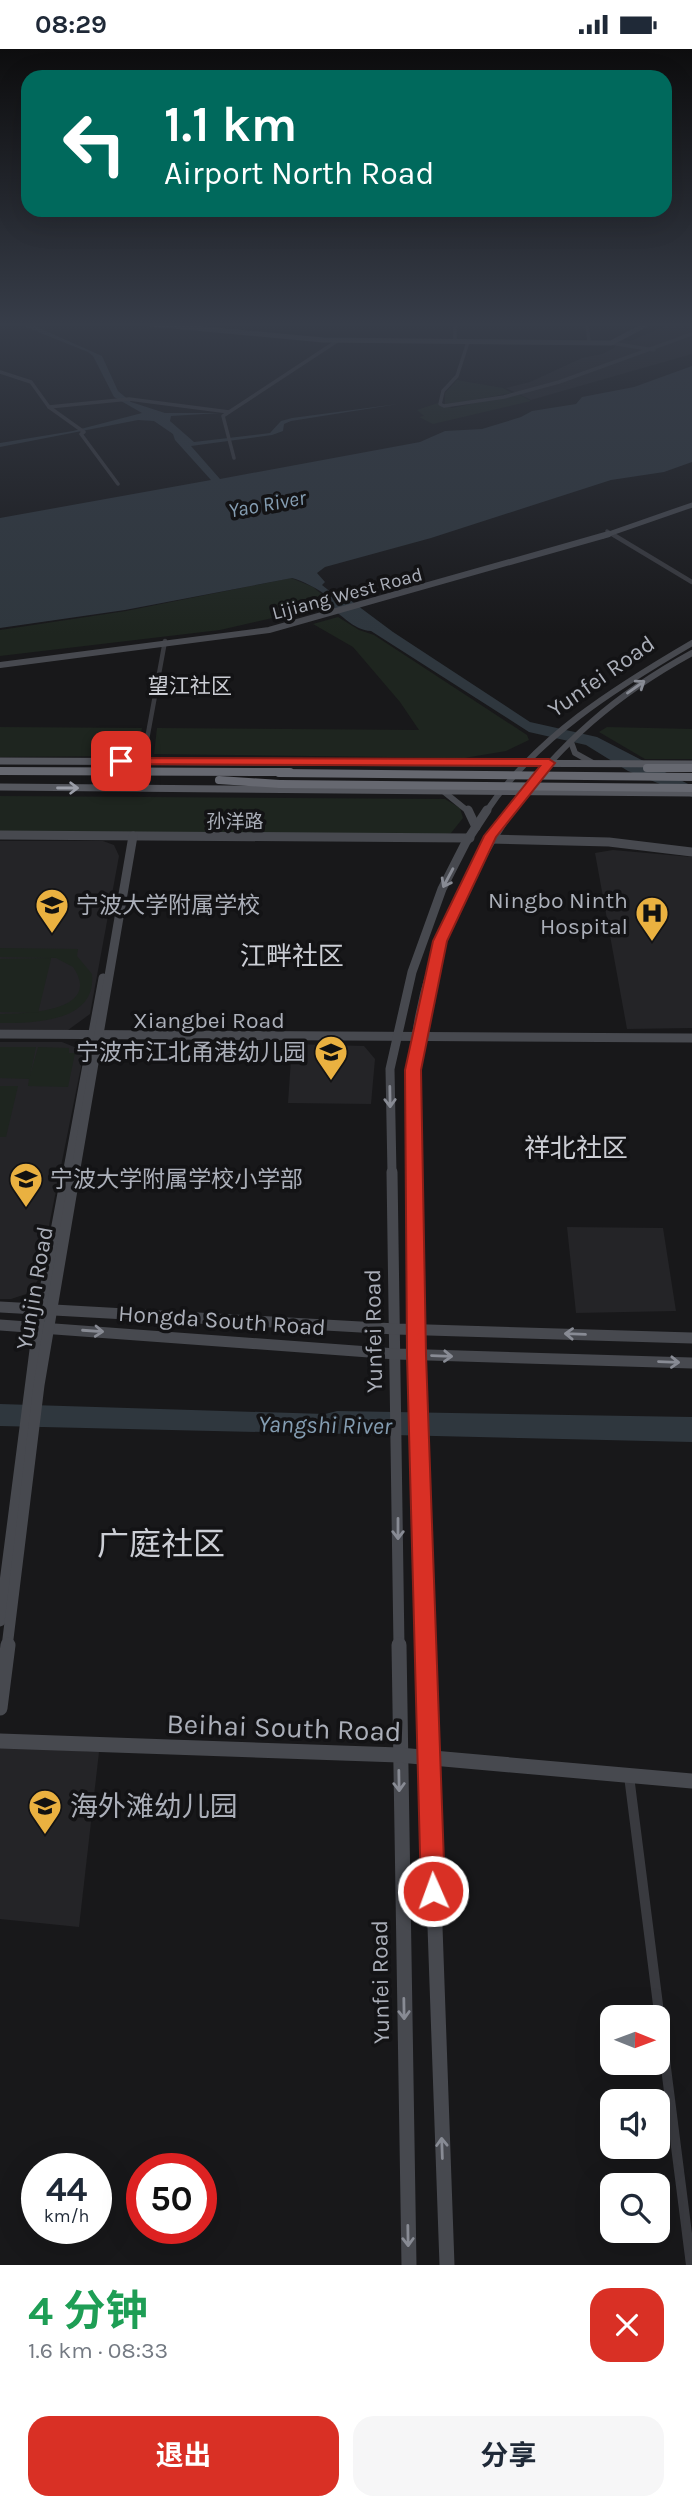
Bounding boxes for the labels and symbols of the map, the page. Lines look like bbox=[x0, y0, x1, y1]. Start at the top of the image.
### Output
water label: Yao River bbox=[226, 485, 308, 523]
street label: Lijiang West Road bbox=[270, 563, 425, 625]
street label: Yunfei Road bbox=[543, 630, 660, 723]
district label: 望江社区 bbox=[148, 674, 232, 698]
one-way arrow bbox=[626, 680, 645, 694]
pin bbox=[91, 731, 151, 791]
one-way arrow bbox=[56, 782, 79, 795]
street label: 孙洋路 bbox=[206, 811, 264, 833]
one-way arrow bbox=[441, 868, 455, 888]
school or university icon: 宁波大学附属学校 bbox=[33, 886, 71, 935]
place label: Ningbo Ninth Hospital bbox=[488, 887, 628, 940]
place label: 宁波大学附属学校 bbox=[76, 892, 260, 919]
hospital icon: Ningbo Ninth Hospital bbox=[633, 894, 671, 943]
district label: 江畔社区 bbox=[240, 941, 344, 972]
street label: Xiangbei Road bbox=[133, 1007, 285, 1034]
school or university icon: 宁波市江北甬港幼儿园 bbox=[312, 1033, 350, 1082]
place label: 宁波市江北甬港幼儿园 bbox=[76, 1039, 306, 1066]
one-way arrow bbox=[384, 1085, 397, 1108]
district label: 祥北社区 bbox=[524, 1133, 628, 1164]
school or university icon: 宁波大学附属学校小学部 bbox=[7, 1160, 45, 1209]
place label: 宁波大学附属学校小学部 bbox=[50, 1166, 303, 1193]
street label: Yunjin Road bbox=[10, 1224, 59, 1352]
street label: Yunfei Road bbox=[359, 1269, 388, 1393]
street label: Hongda South Road bbox=[117, 1300, 327, 1341]
one-way arrow bbox=[81, 1325, 103, 1338]
one-way arrow bbox=[564, 1328, 587, 1341]
one-way arrow bbox=[430, 1349, 453, 1362]
one-way arrow bbox=[657, 1355, 680, 1369]
water label: Yangshi River bbox=[258, 1410, 393, 1440]
one-way arrow bbox=[391, 1518, 405, 1541]
district label: 广庭社区 bbox=[97, 1526, 225, 1563]
street label: Beihai South Road bbox=[166, 1707, 402, 1748]
one-way arrow bbox=[393, 1770, 406, 1793]
school or university icon: 海外滩幼儿园 bbox=[26, 1787, 64, 1836]
place label: 海外滩幼儿园 bbox=[70, 1790, 238, 1823]
position arrow bbox=[396, 1854, 470, 1928]
street label: Yunfei Road bbox=[366, 1920, 395, 2044]
one-way arrow bbox=[397, 1997, 411, 2020]
north arrow bbox=[600, 2005, 670, 2075]
one-way arrow bbox=[436, 2137, 449, 2160]
speed limit sign: 50 bbox=[126, 2153, 217, 2244]
one-way arrow bbox=[401, 2225, 415, 2248]

